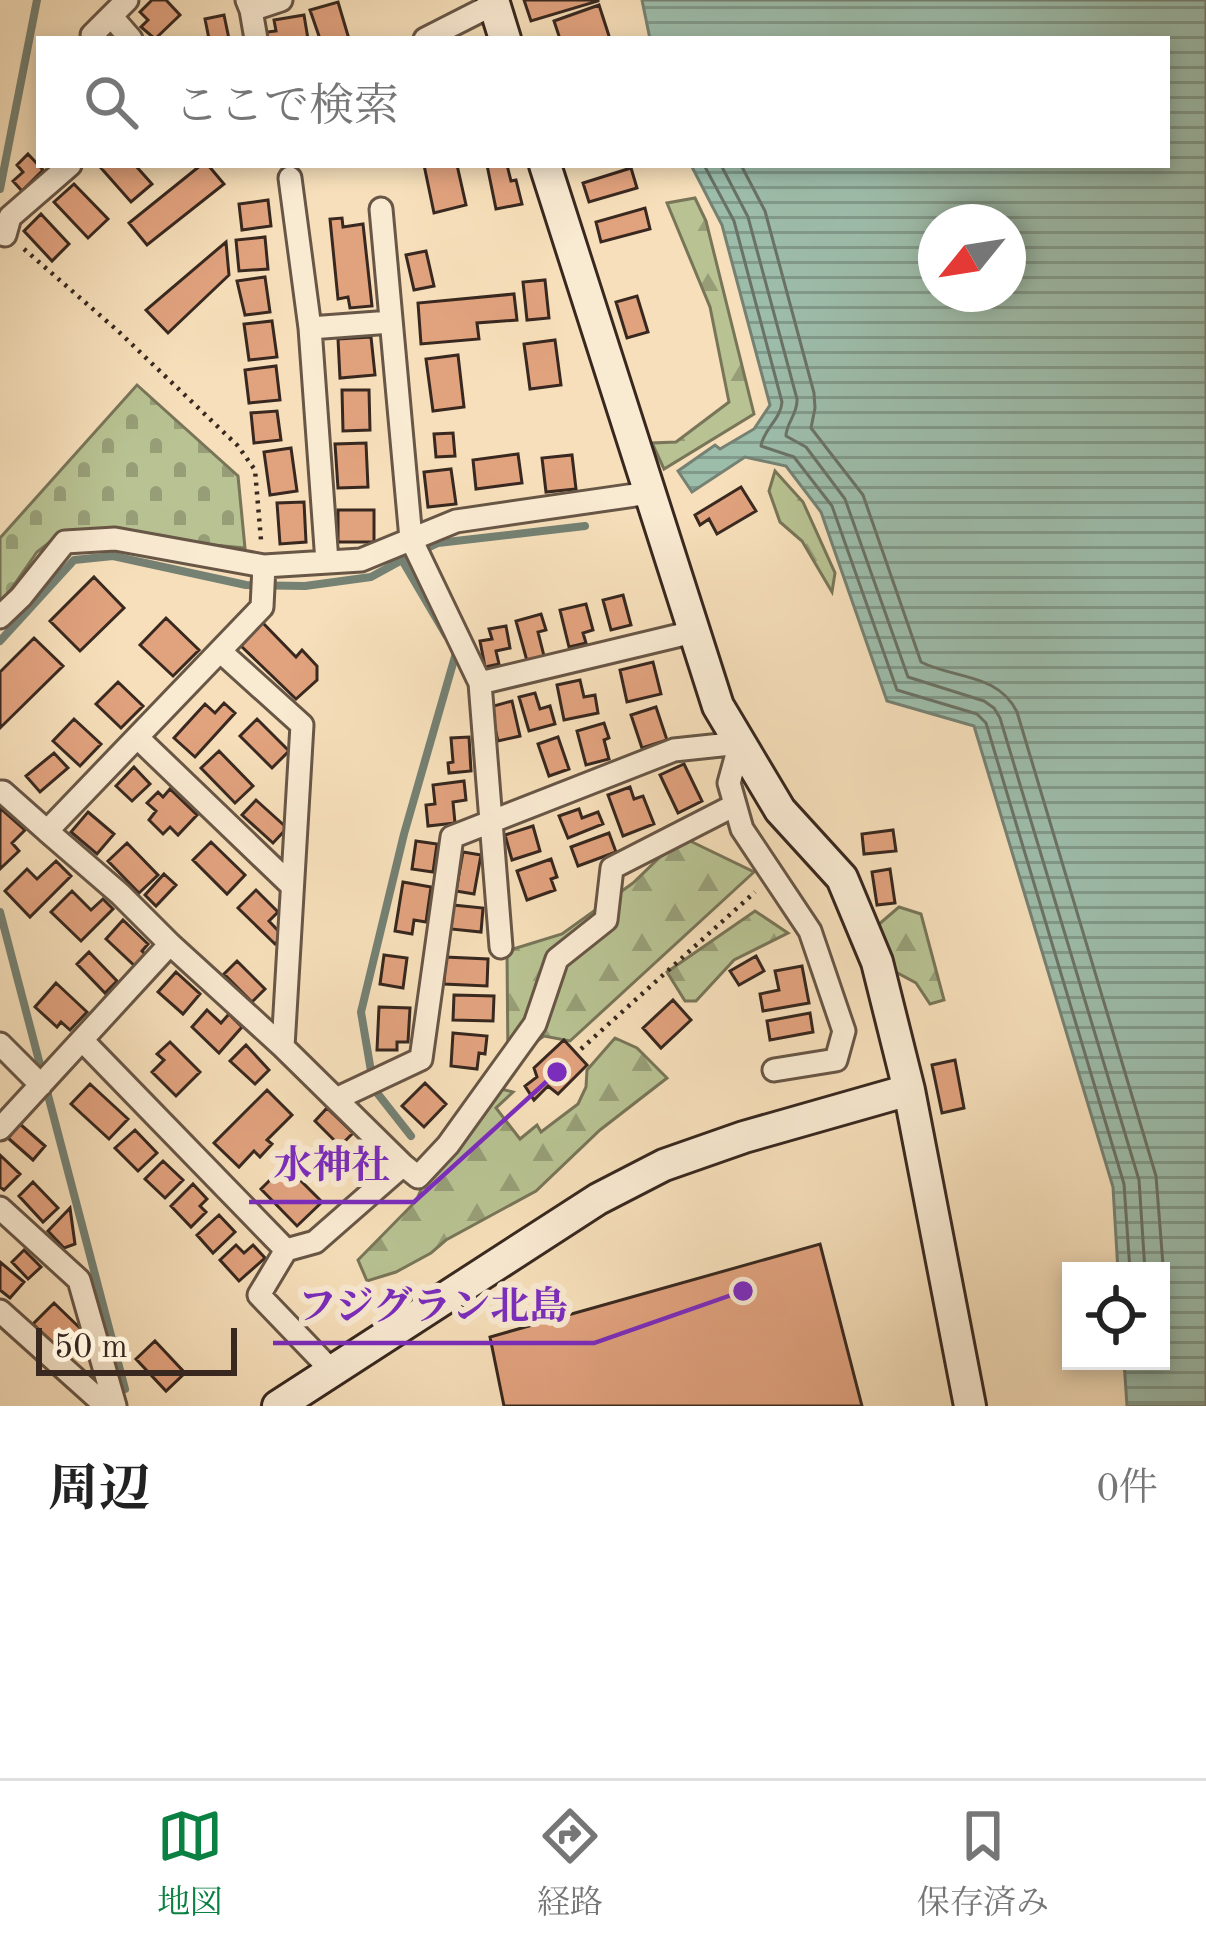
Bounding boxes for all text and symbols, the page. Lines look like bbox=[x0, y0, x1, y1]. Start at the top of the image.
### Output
search box bbox=[36, 36, 1170, 168]
icon: search bbox=[78, 69, 144, 135]
text: ここで検索 bbox=[174, 86, 399, 131]
north arrow bbox=[918, 204, 1026, 312]
callout: 水神社 bbox=[249, 1127, 414, 1202]
text: 水神社 bbox=[273, 1144, 391, 1187]
map controls bbox=[1062, 1262, 1170, 1370]
button: locate bbox=[1062, 1262, 1170, 1370]
callout: フジグラン北島 bbox=[273, 1268, 594, 1343]
text: フジグラン北島 bbox=[298, 1285, 568, 1328]
scale bar bbox=[36, 1322, 237, 1375]
text: 50 m bbox=[54, 1332, 128, 1365]
text: 周辺 bbox=[48, 1466, 150, 1517]
text: 0件 bbox=[1096, 1470, 1158, 1509]
tab: 地図 bbox=[157, 1803, 223, 1925]
tab: 経路 bbox=[537, 1803, 603, 1925]
tab: 保存済み bbox=[917, 1803, 1049, 1925]

